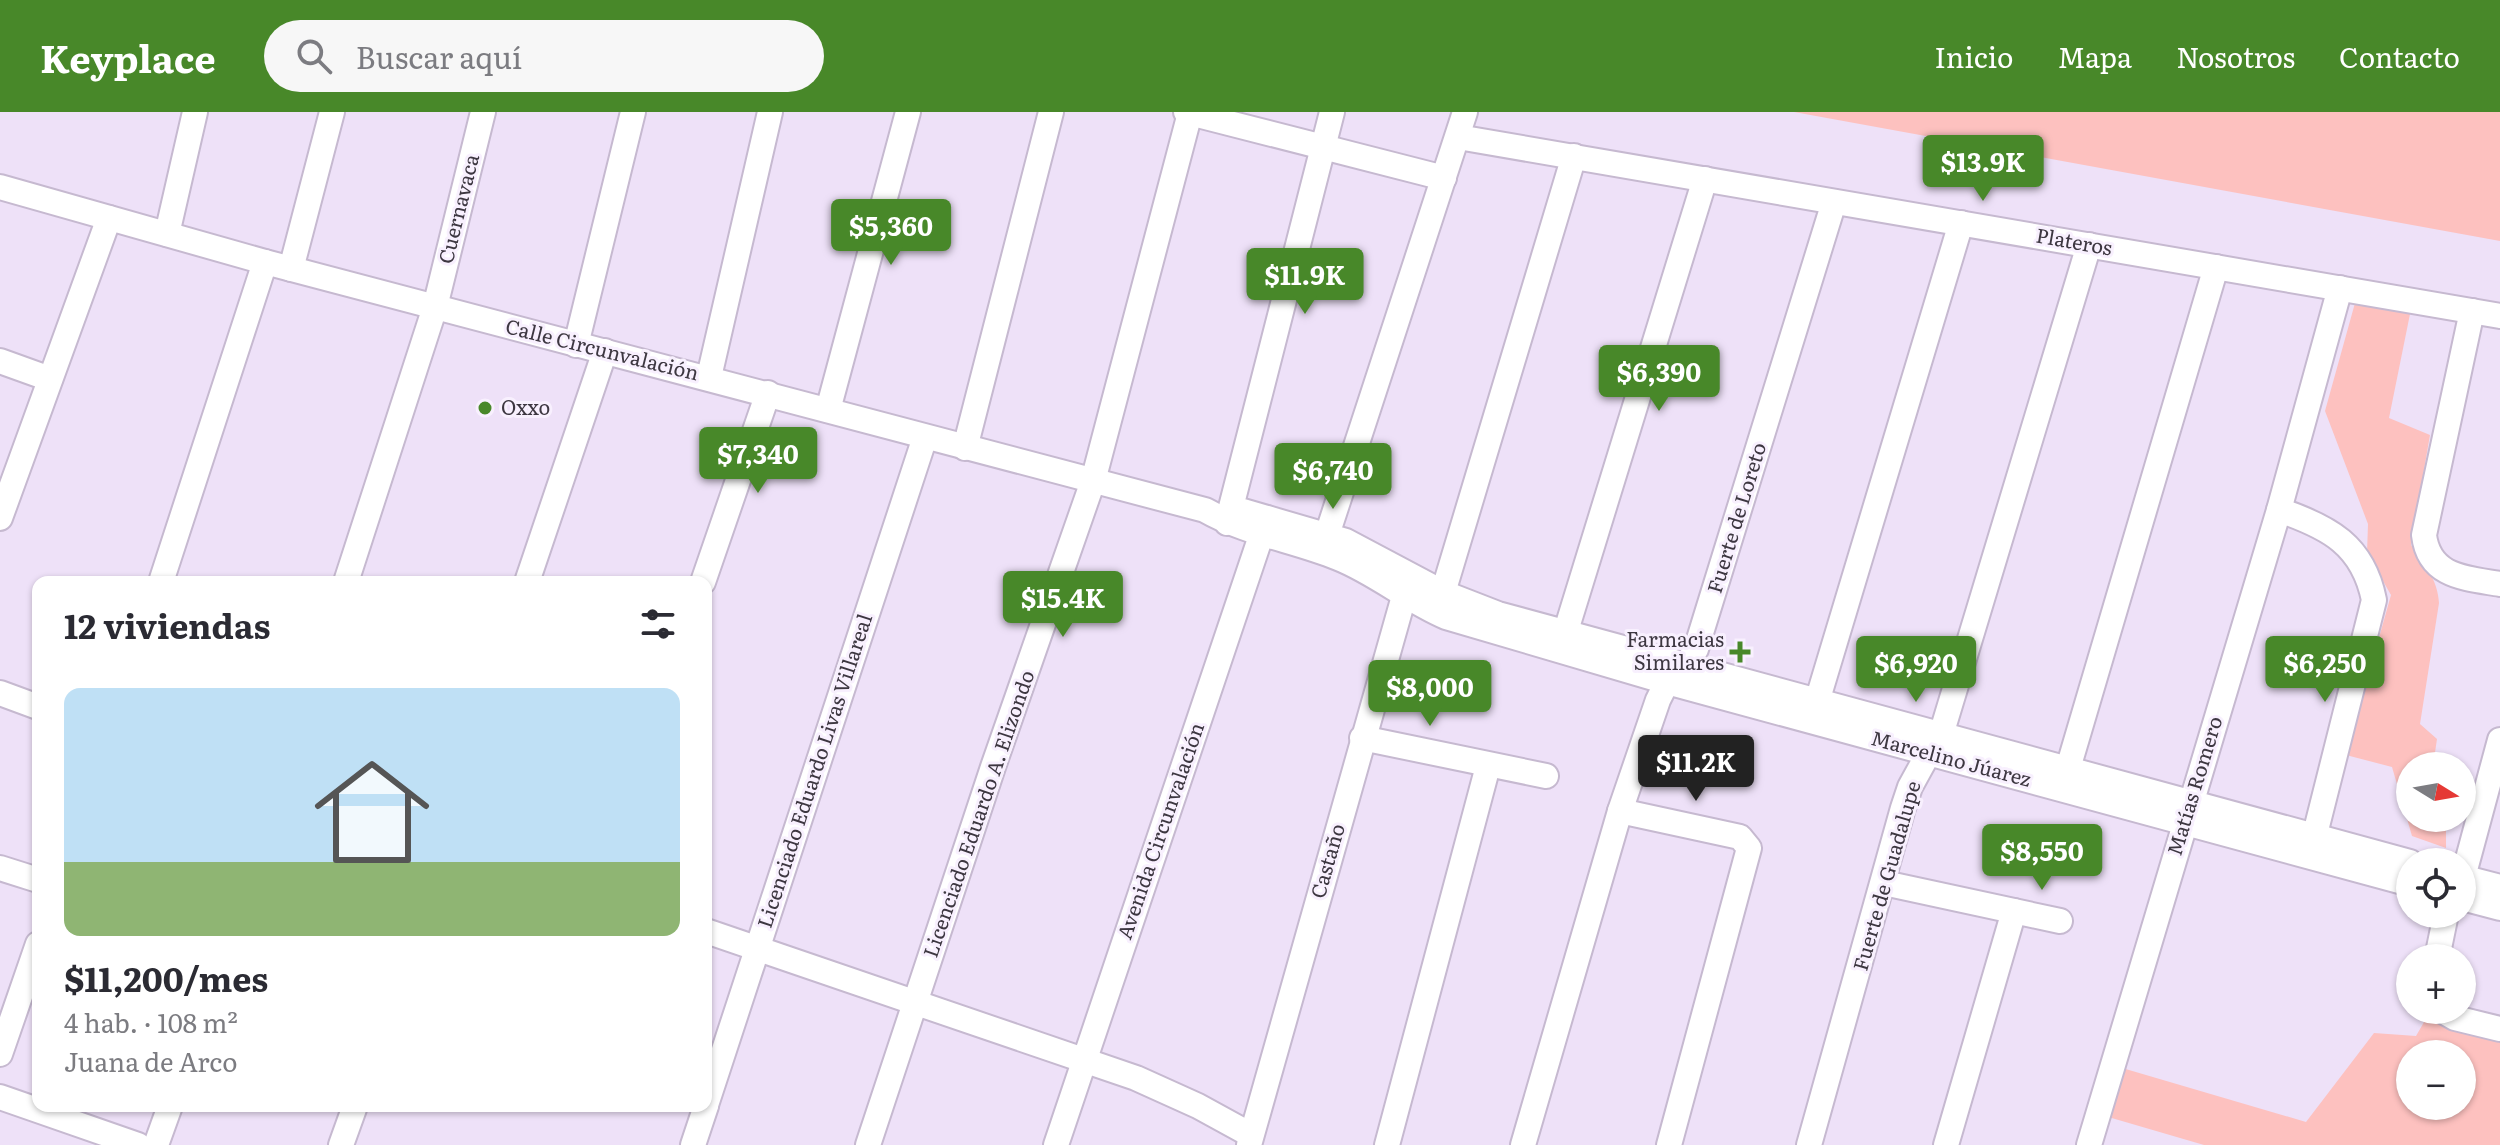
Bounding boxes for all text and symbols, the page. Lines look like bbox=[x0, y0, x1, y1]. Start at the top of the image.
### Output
search box bbox=[264, 20, 824, 92]
text: Keyplace bbox=[40, 28, 216, 85]
icon: search bbox=[292, 34, 336, 78]
text: Buscar aquí bbox=[356, 34, 522, 78]
text: Inicio bbox=[1934, 35, 2013, 77]
text: Mapa bbox=[2057, 35, 2132, 77]
text: Nosotros bbox=[2176, 35, 2295, 77]
text: Contacto bbox=[2339, 35, 2460, 77]
pin: $13.9K bbox=[1918, 135, 2048, 203]
text: $13.9K bbox=[1941, 141, 2025, 180]
street label: Cuernavaca bbox=[429, 150, 485, 267]
pin: $5,360 bbox=[826, 199, 956, 267]
text: $5,360 bbox=[849, 205, 933, 244]
street label: Plateros bbox=[2034, 219, 2115, 261]
pin: $11.9K bbox=[1240, 248, 1370, 316]
text: $11.9K bbox=[1265, 254, 1345, 293]
street label: Calle Circunvalación bbox=[503, 310, 702, 387]
pin: $6,390 bbox=[1594, 345, 1724, 413]
text: $6,390 bbox=[1617, 351, 1701, 390]
place label: Oxxo bbox=[501, 391, 550, 421]
marker: Oxxo bbox=[476, 399, 494, 417]
pin: $7,340 bbox=[693, 427, 823, 495]
text: $7,340 bbox=[717, 433, 799, 472]
street label: Fuerte de Loreto bbox=[1698, 438, 1772, 597]
pin: $6,740 bbox=[1268, 443, 1398, 511]
text: $6,740 bbox=[1292, 449, 1374, 488]
pin: $15.4K bbox=[998, 571, 1128, 639]
text: $15.4K bbox=[1021, 577, 1105, 616]
text: 12 viviendas bbox=[64, 599, 270, 649]
icon: filters bbox=[636, 602, 680, 646]
street label: Licenciado Eduardo Livas Villareal bbox=[748, 609, 878, 931]
place label: Farmacias Similares bbox=[1626, 623, 1724, 676]
pin: $6,920 bbox=[1851, 636, 1981, 704]
pin: $6,250 bbox=[2260, 636, 2390, 704]
text: $6,920 bbox=[1874, 642, 1958, 681]
text: $6,250 bbox=[2283, 642, 2367, 681]
marker: Farmacias Similares bbox=[1731, 643, 1749, 661]
pin: $8,000 bbox=[1365, 660, 1495, 728]
street label: Licenciado Eduardo A. Elizondo bbox=[914, 666, 1040, 961]
text: $8,000 bbox=[1386, 666, 1474, 705]
street label: Matías Romero bbox=[2158, 712, 2228, 859]
street label: Avenida Circunvalación bbox=[1108, 718, 1210, 943]
street label: Marcelino Júarez bbox=[1868, 721, 2035, 793]
pin: $11.2K bbox=[1631, 735, 1761, 803]
icon: home bbox=[300, 740, 444, 884]
text: $11.2K bbox=[1656, 741, 1736, 780]
north arrow bbox=[2396, 752, 2476, 832]
map controls bbox=[2396, 752, 2476, 1120]
street label: Fuerte de Guadalupe bbox=[1844, 777, 1927, 974]
street label: Castaño bbox=[1301, 820, 1351, 901]
pin: $8,550 bbox=[1977, 824, 2107, 892]
text: $8,550 bbox=[2000, 830, 2084, 869]
button: locate bbox=[2396, 848, 2476, 928]
button: + bbox=[2396, 944, 2476, 1024]
text: $11,200/mes bbox=[64, 952, 268, 1002]
text: 4 hab. · 108 m² bbox=[64, 1002, 238, 1041]
button: − bbox=[2396, 1040, 2476, 1120]
text: Juana de Arco bbox=[64, 1041, 237, 1080]

